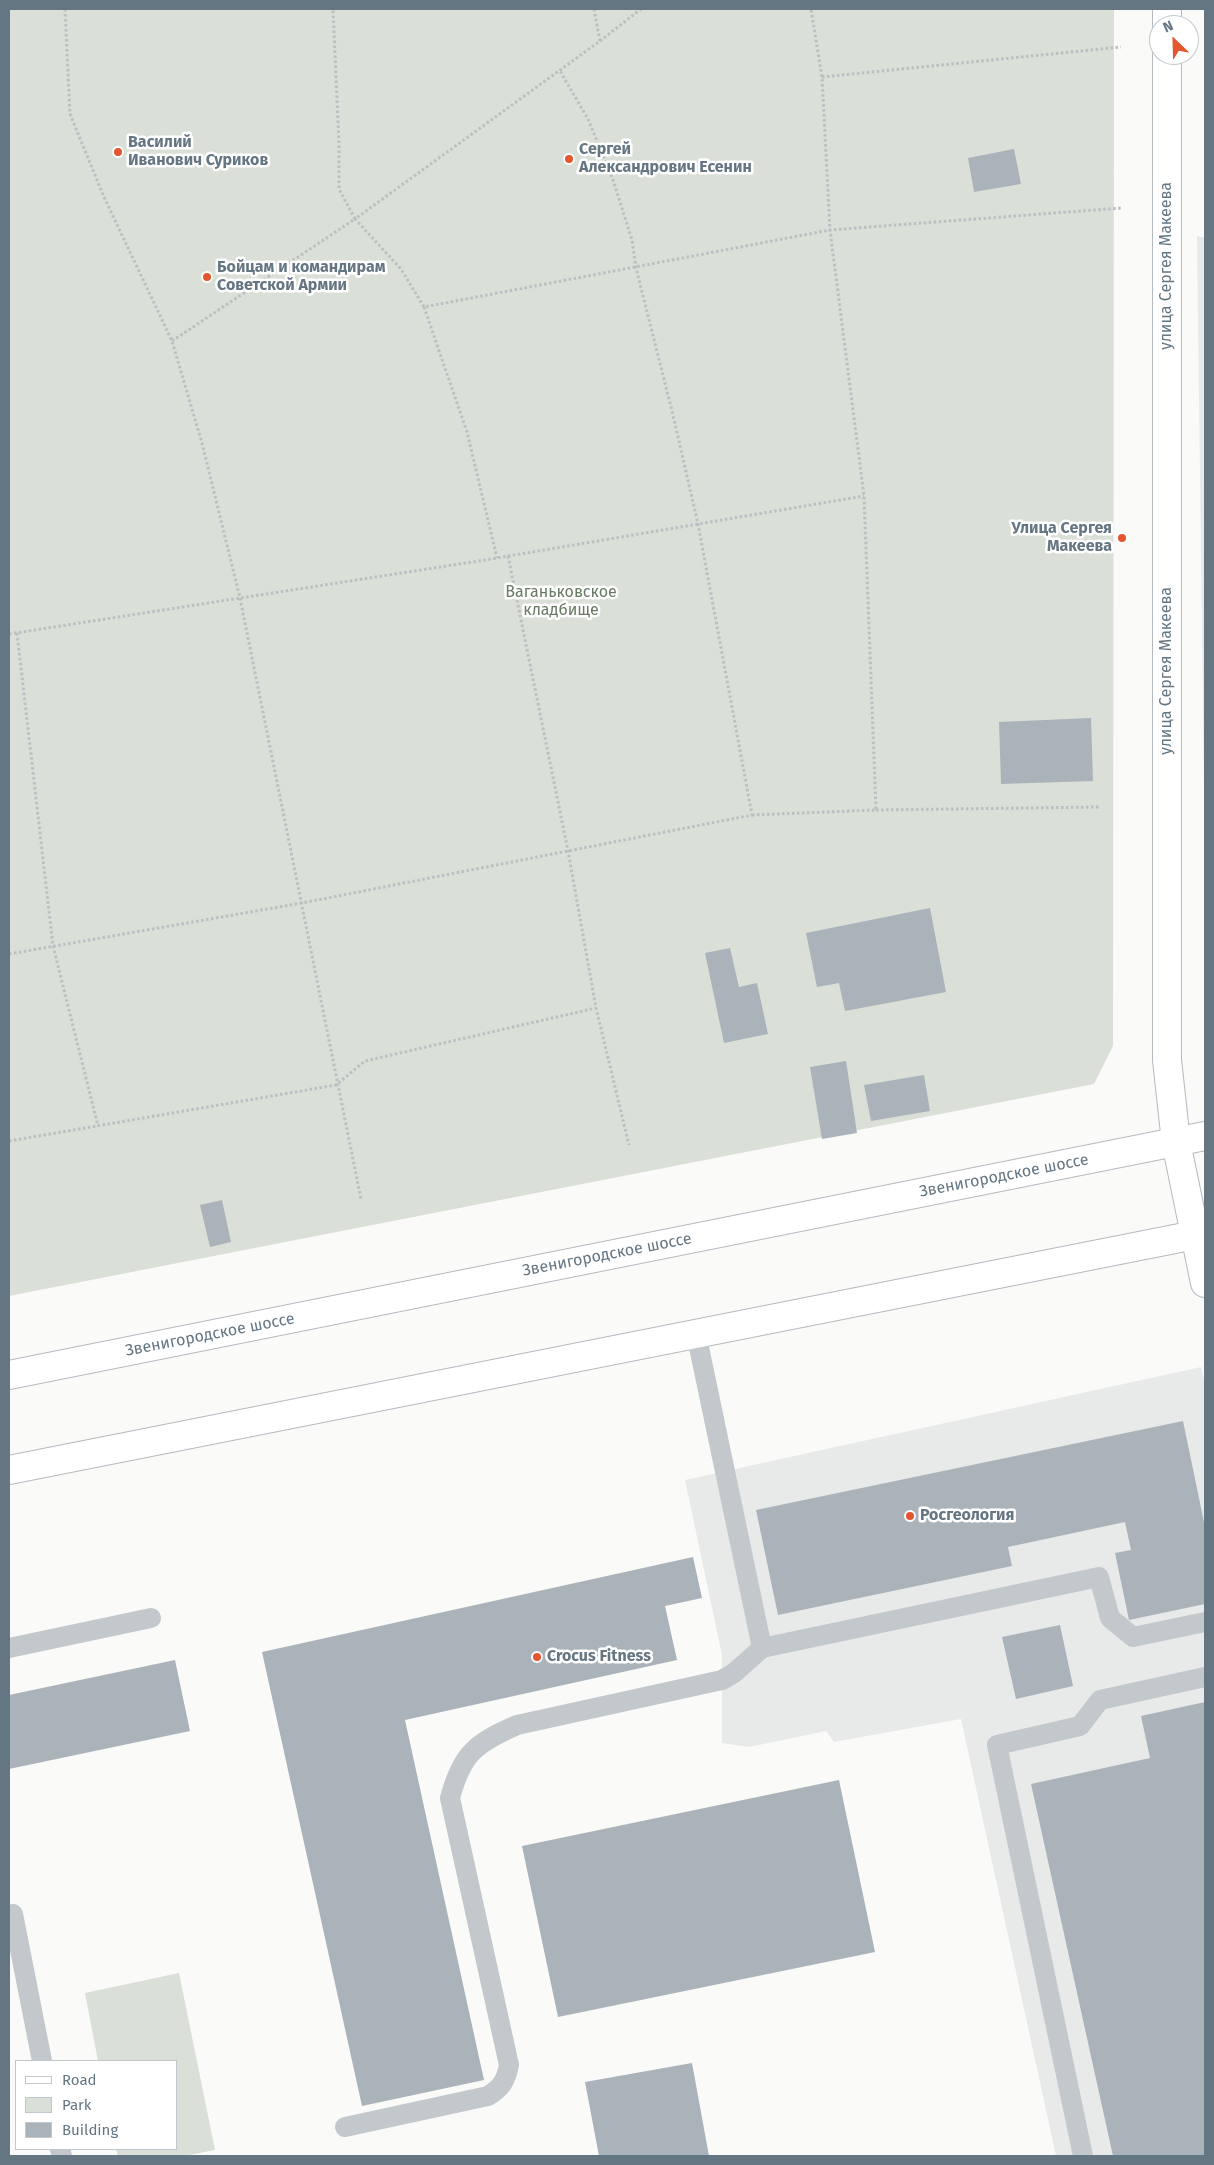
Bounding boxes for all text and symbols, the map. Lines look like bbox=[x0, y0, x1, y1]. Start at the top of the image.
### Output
north arrow bbox=[1149, 15, 1199, 65]
text: N bbox=[1160, 17, 1176, 36]
place label: Василий Иванович Суриков bbox=[128, 133, 268, 171]
place label: Сергей Александрович Есенин bbox=[579, 140, 752, 178]
marker: Василий Иванович Суриков bbox=[112, 146, 124, 158]
marker: Сергей Александрович Есенин bbox=[563, 153, 575, 165]
street label: улица Сергея Макеева bbox=[1157, 182, 1177, 350]
place label: Бойцам и командирам Советской Армии bbox=[217, 258, 385, 296]
marker: Бойцам и командирам Советской Армии bbox=[201, 271, 213, 283]
place label: Улица Сергея Макеева bbox=[1012, 519, 1112, 557]
marker: Улица Сергея Макеева bbox=[1116, 532, 1128, 544]
park label: Ваганьковское кладбище bbox=[505, 583, 617, 621]
street label: улица Сергея Макеева bbox=[1157, 587, 1177, 755]
street label: Звенигородское шоссе bbox=[918, 1150, 1090, 1202]
street label: Звенигородское шоссе bbox=[521, 1229, 693, 1281]
street label: Звенигородское шоссе bbox=[124, 1309, 296, 1361]
place label: Росгеология bbox=[920, 1506, 1014, 1526]
marker: Росгеология bbox=[904, 1510, 916, 1522]
place label: Crocus Fitness bbox=[547, 1647, 651, 1667]
marker: Crocus Fitness bbox=[531, 1651, 543, 1663]
legend bbox=[15, 2060, 178, 2150]
text: Road bbox=[62, 2071, 97, 2089]
text: Park bbox=[62, 2096, 92, 2114]
text: Building bbox=[62, 2121, 118, 2139]

